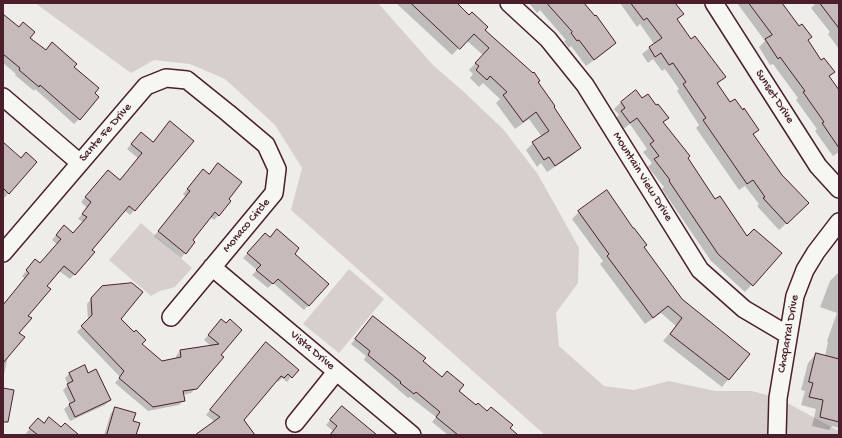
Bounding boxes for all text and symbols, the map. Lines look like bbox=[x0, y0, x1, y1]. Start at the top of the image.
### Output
street label: Sunset Drive bbox=[751, 67, 797, 127]
street label: Sante Fe Drive bbox=[77, 101, 135, 165]
street label: Mountain View Drive bbox=[609, 130, 675, 224]
street label: Monaco Circle bbox=[220, 196, 274, 256]
street label: Chaparral Drive bbox=[775, 294, 803, 374]
street label: Vista Drive bbox=[287, 328, 337, 374]

